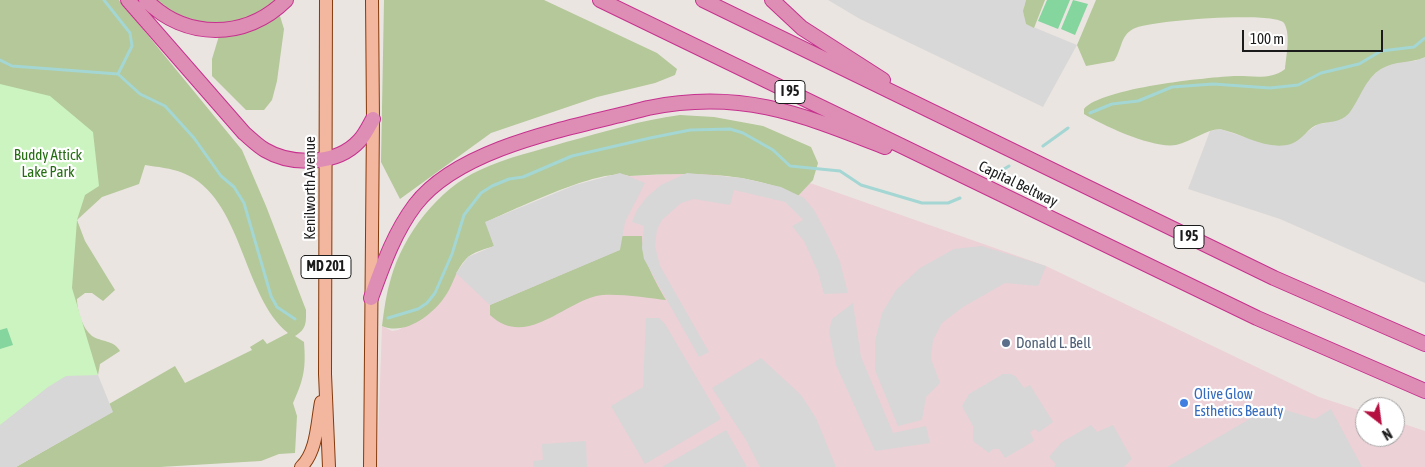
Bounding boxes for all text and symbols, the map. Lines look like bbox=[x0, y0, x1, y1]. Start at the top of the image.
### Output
scale bar bbox=[1245, 20, 1386, 52]
text: 100 m bbox=[1250, 30, 1284, 47]
road number: I 95 bbox=[775, 80, 805, 104]
street label: Kenilworth Avenue bbox=[301, 136, 319, 240]
park label: Buddy Attick Lake Park bbox=[14, 146, 82, 181]
street label: Capital Beltway bbox=[976, 157, 1060, 211]
road number: I 95 bbox=[1174, 226, 1204, 248]
road number: MD 201 bbox=[301, 256, 351, 278]
place label: Donald L. Bell bbox=[1016, 334, 1091, 352]
marker: Donald L. Bell bbox=[1000, 337, 1012, 349]
place label: Olive Glow Esthetics Beauty bbox=[1194, 385, 1283, 420]
marker: Olive Glow Esthetics Beauty bbox=[1178, 397, 1190, 409]
north arrow bbox=[1355, 397, 1405, 447]
text: N bbox=[1379, 425, 1395, 443]

